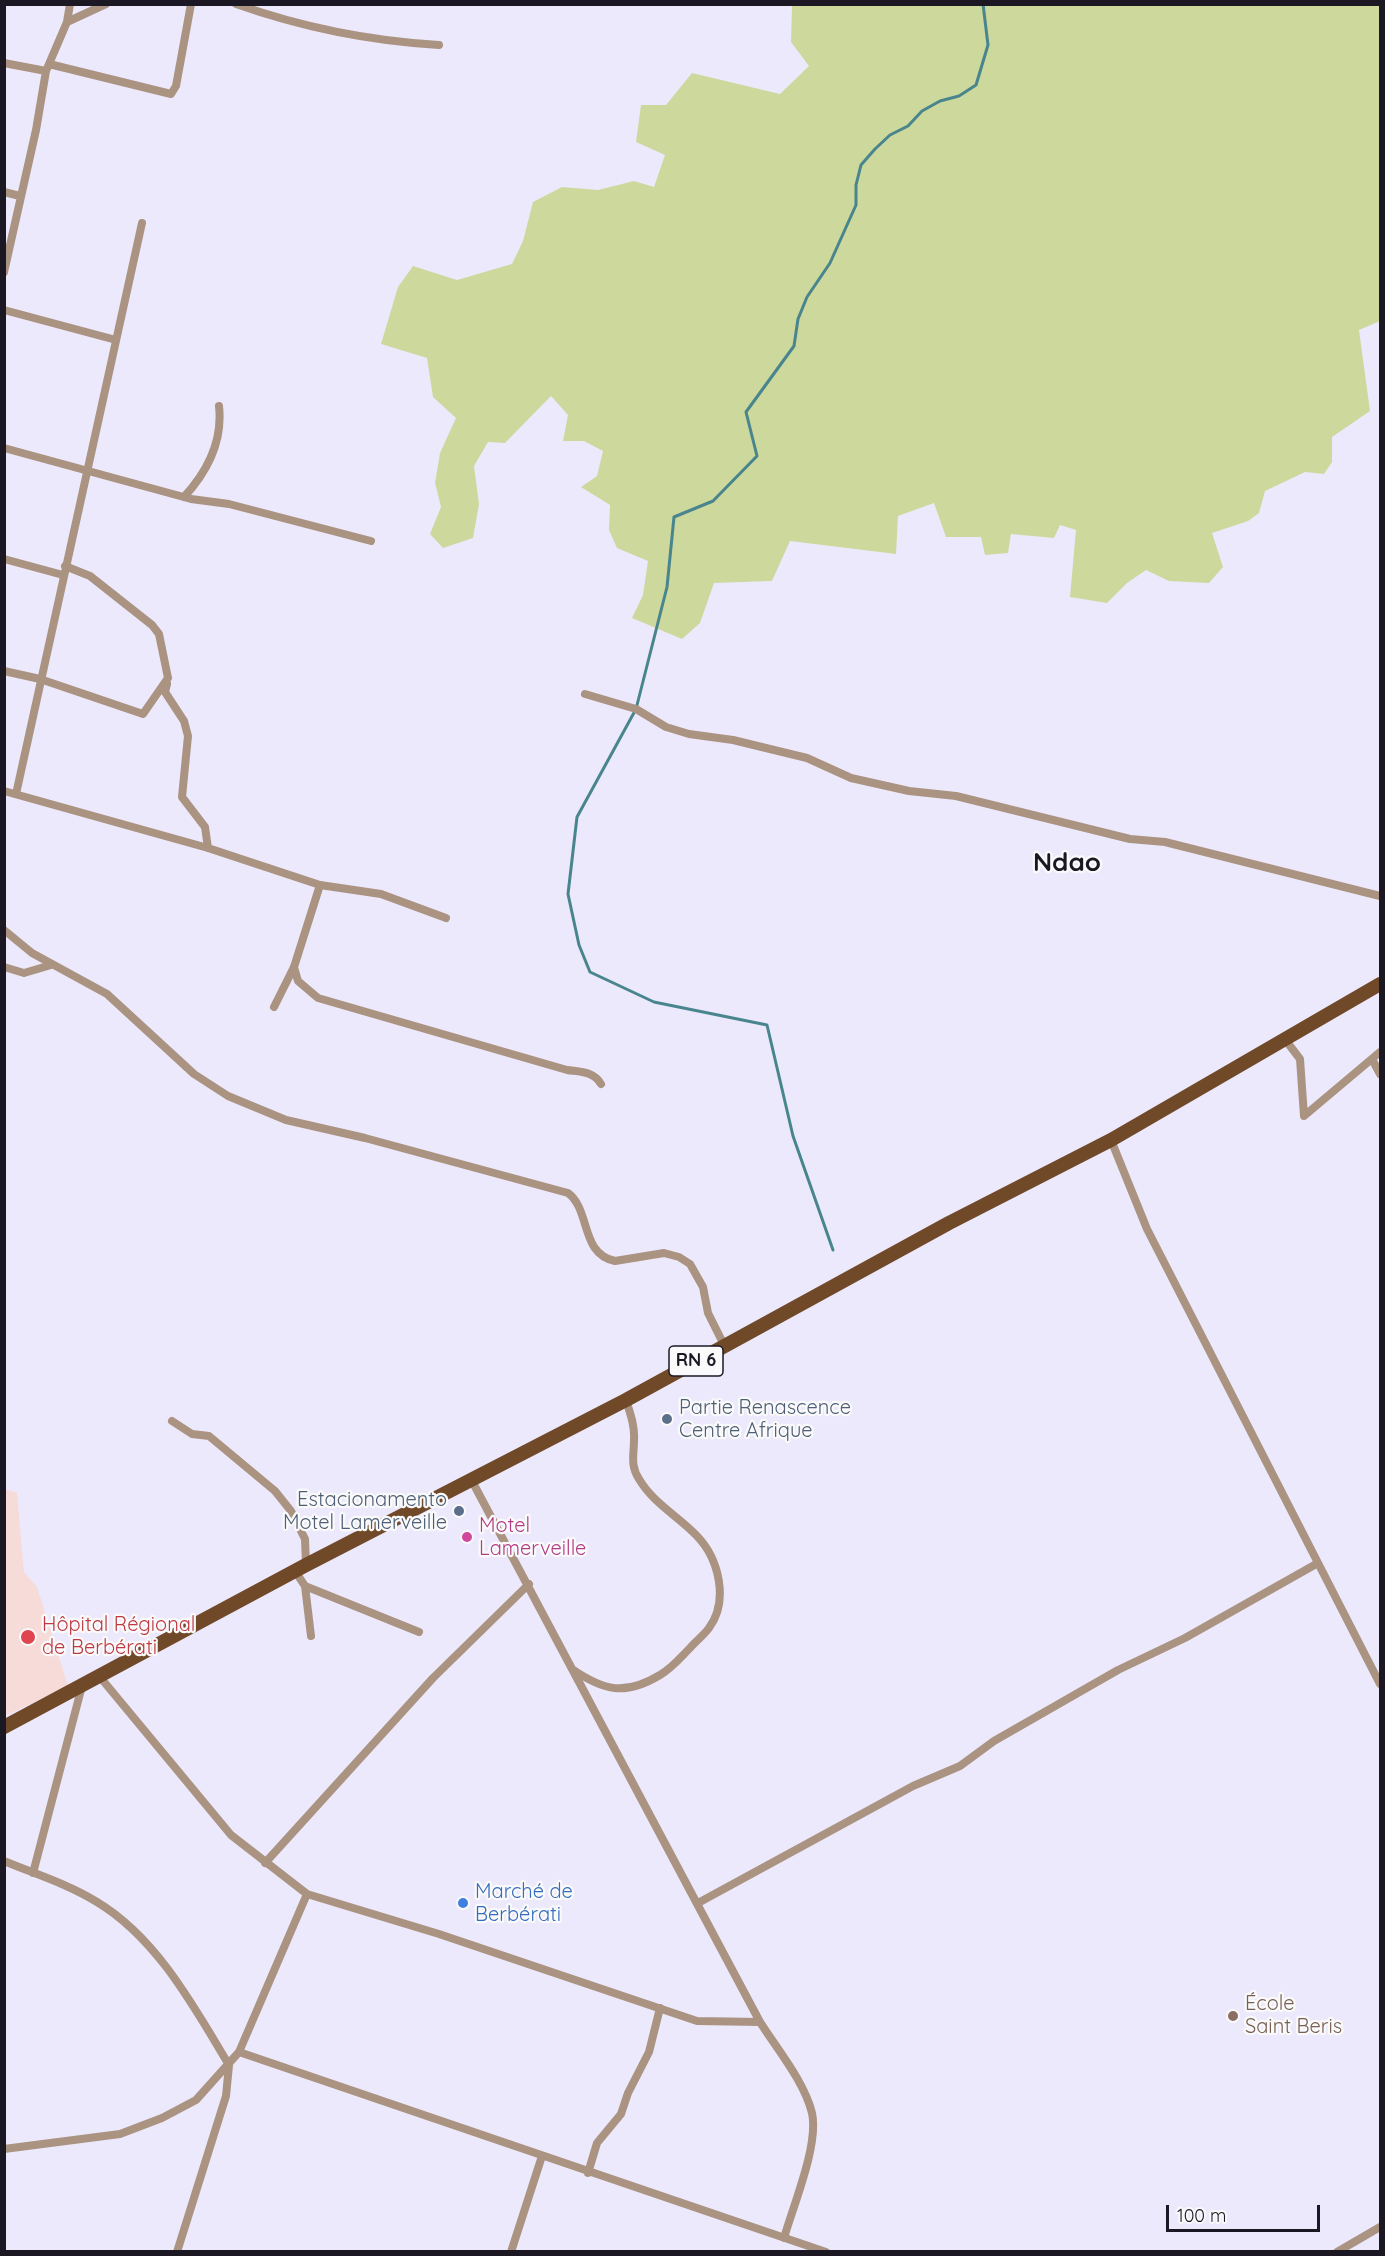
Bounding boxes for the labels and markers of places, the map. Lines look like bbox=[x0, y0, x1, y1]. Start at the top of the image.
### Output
place label: Partie Renascence Centre Afrique bbox=[679, 1396, 851, 1443]
marker: Partie Renascence Centre Afrique bbox=[660, 1412, 674, 1426]
place label: Estacionamento Motel Lamerveille bbox=[283, 1488, 447, 1535]
marker: Estacionamento Motel Lamerveille bbox=[452, 1504, 466, 1518]
place label: Motel Lamerveille bbox=[479, 1514, 586, 1561]
marker: Motel Lamerveille bbox=[460, 1530, 474, 1544]
place label: Hôpital Régional de Berbérati bbox=[42, 1613, 195, 1660]
marker: Hôpital Régional de Berbérati bbox=[19, 1628, 37, 1646]
place label: Marché de Berbérati bbox=[475, 1880, 573, 1927]
marker: Marché de Berbérati bbox=[456, 1896, 470, 1910]
place label: École Saint Beris bbox=[1245, 1992, 1342, 2039]
marker: École Saint Beris bbox=[1226, 2009, 1240, 2023]

